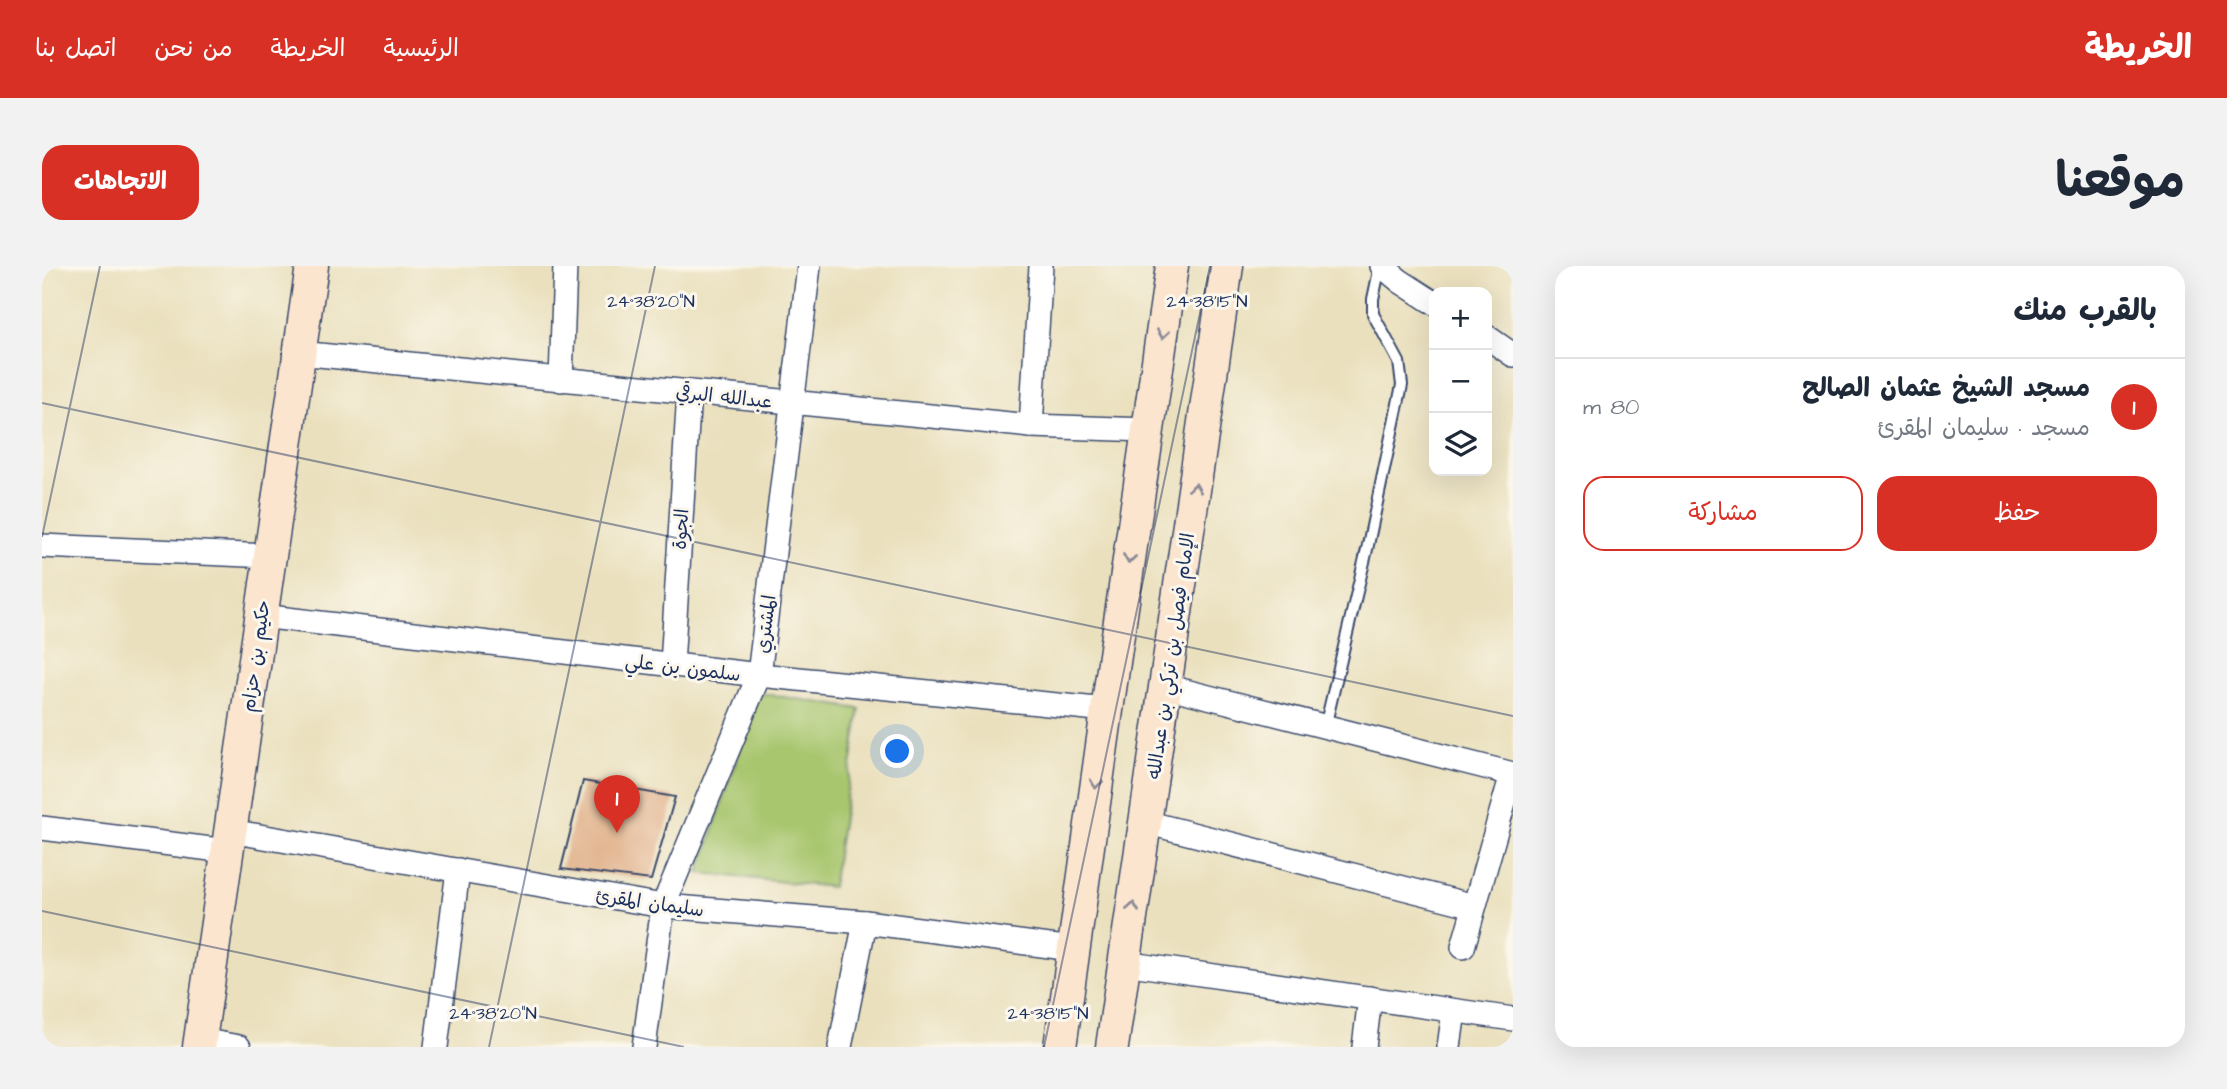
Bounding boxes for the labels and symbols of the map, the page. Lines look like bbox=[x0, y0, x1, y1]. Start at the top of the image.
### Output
text: 24°38'20"N bbox=[607, 289, 695, 314]
text: 24°38'15"N bbox=[1167, 289, 1247, 314]
one-way arrow bbox=[1155, 328, 1170, 339]
street label: عبدالله البرقي bbox=[674, 379, 773, 416]
one-way arrow bbox=[1187, 482, 1202, 494]
street label: الجوة bbox=[667, 508, 696, 550]
street label: الإمام فيصل بن تركي بن عبدالله bbox=[1141, 531, 1204, 781]
one-way arrow bbox=[1122, 553, 1137, 564]
street label: المشتري bbox=[750, 593, 783, 655]
street label: حكيم بن حزام bbox=[235, 599, 278, 714]
street label: سلمون بن علي bbox=[623, 648, 742, 691]
your location bbox=[880, 734, 914, 768]
pin: 1 bbox=[594, 775, 640, 833]
one-way arrow bbox=[1089, 778, 1104, 790]
street label: سليمان المقرئ bbox=[594, 883, 706, 924]
one-way arrow bbox=[1125, 901, 1140, 913]
text: 24°38'20"N bbox=[449, 1001, 537, 1026]
text: 24°38'15"N bbox=[1008, 1001, 1088, 1026]

